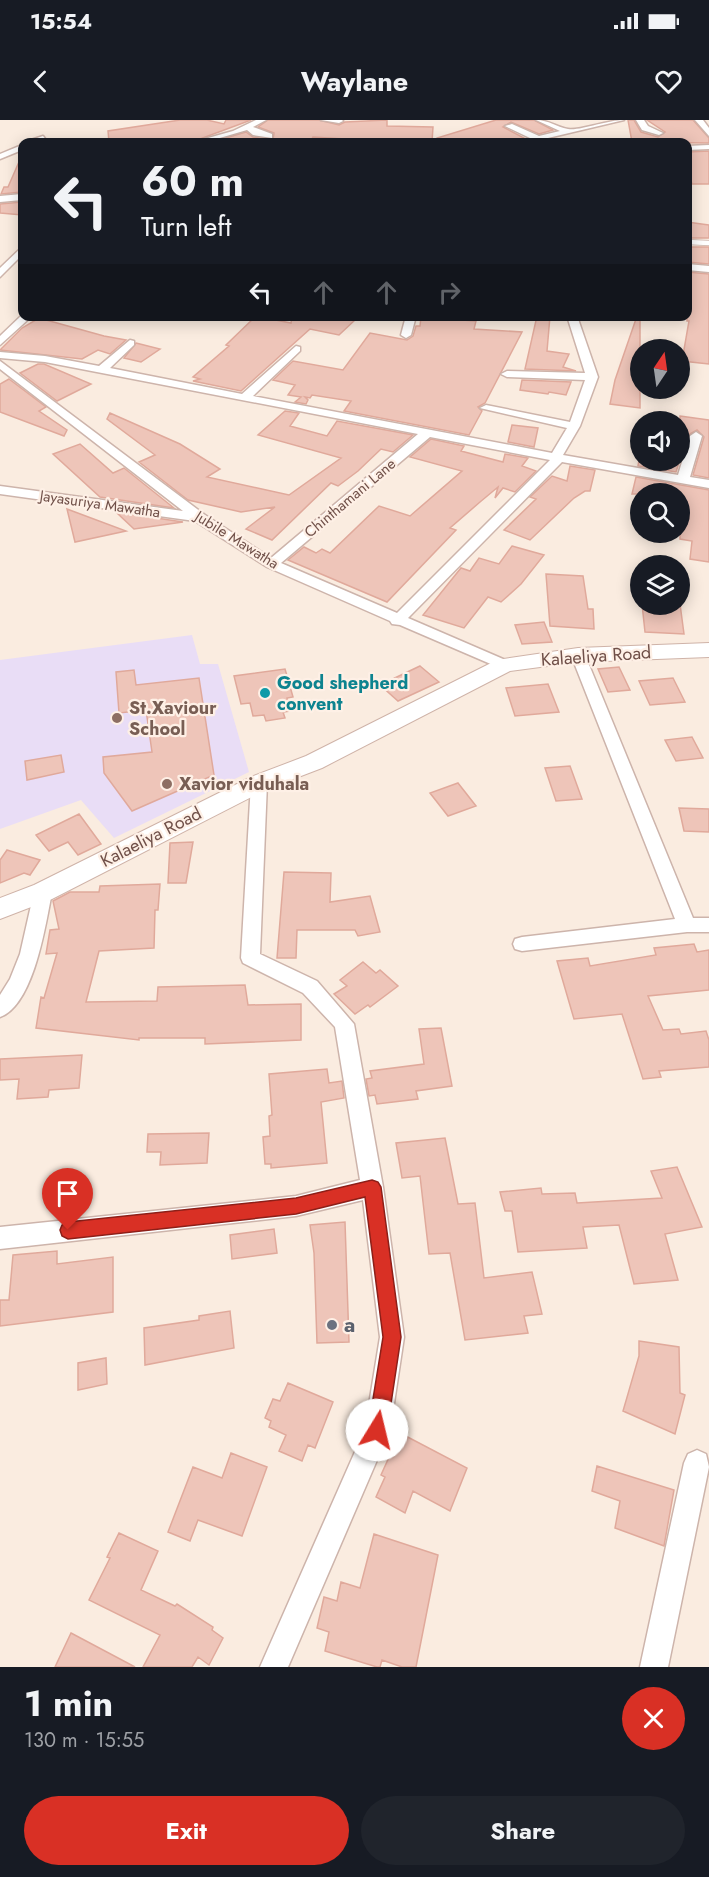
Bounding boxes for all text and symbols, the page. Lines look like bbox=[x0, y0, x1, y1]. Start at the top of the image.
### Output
text: 15:54 bbox=[30, 5, 92, 37]
text: Waylane bbox=[301, 62, 408, 101]
icon: back bbox=[24, 65, 57, 98]
icon: heart bbox=[652, 65, 685, 98]
text: 60 m bbox=[141, 151, 244, 212]
icon: left bbox=[42, 162, 120, 240]
text: Turn left bbox=[141, 207, 231, 246]
icon: left bbox=[244, 276, 277, 309]
icon: ahead bbox=[307, 276, 340, 309]
icon: ahead bbox=[370, 276, 403, 309]
icon: right bbox=[433, 276, 466, 309]
north arrow bbox=[630, 339, 690, 399]
map controls bbox=[630, 339, 690, 615]
button: sound bbox=[630, 411, 690, 471]
street label: Chinthamani Lane bbox=[300, 453, 401, 543]
button: search bbox=[630, 483, 690, 543]
street label: Jayasuriya Mawatha bbox=[36, 484, 162, 523]
street label: Jubile Mawatha bbox=[189, 504, 283, 574]
button: layers bbox=[630, 555, 690, 615]
street label: Kalaeliya Road bbox=[540, 639, 652, 673]
place label: Good shepherd convent bbox=[277, 670, 408, 717]
marker: Good shepherd convent bbox=[258, 686, 272, 700]
place label: St.Xaviour School bbox=[129, 695, 217, 742]
marker: St.Xaviour School bbox=[110, 711, 124, 725]
place label: Xavior viduhala bbox=[179, 771, 309, 797]
marker: Xavior viduhala bbox=[160, 777, 174, 791]
street label: Kalaeliya Road bbox=[96, 800, 206, 874]
pin bbox=[42, 1168, 93, 1230]
icon: arrive bbox=[51, 1177, 84, 1210]
place label: a bbox=[344, 1310, 355, 1340]
marker: a bbox=[325, 1318, 339, 1332]
position arrow bbox=[345, 1398, 409, 1462]
text: 1 min bbox=[24, 1677, 113, 1729]
button: close bbox=[622, 1687, 685, 1750]
text: 130 m · 15:55 bbox=[24, 1726, 144, 1755]
button: Exit bbox=[24, 1796, 349, 1865]
button: Share bbox=[361, 1796, 685, 1865]

